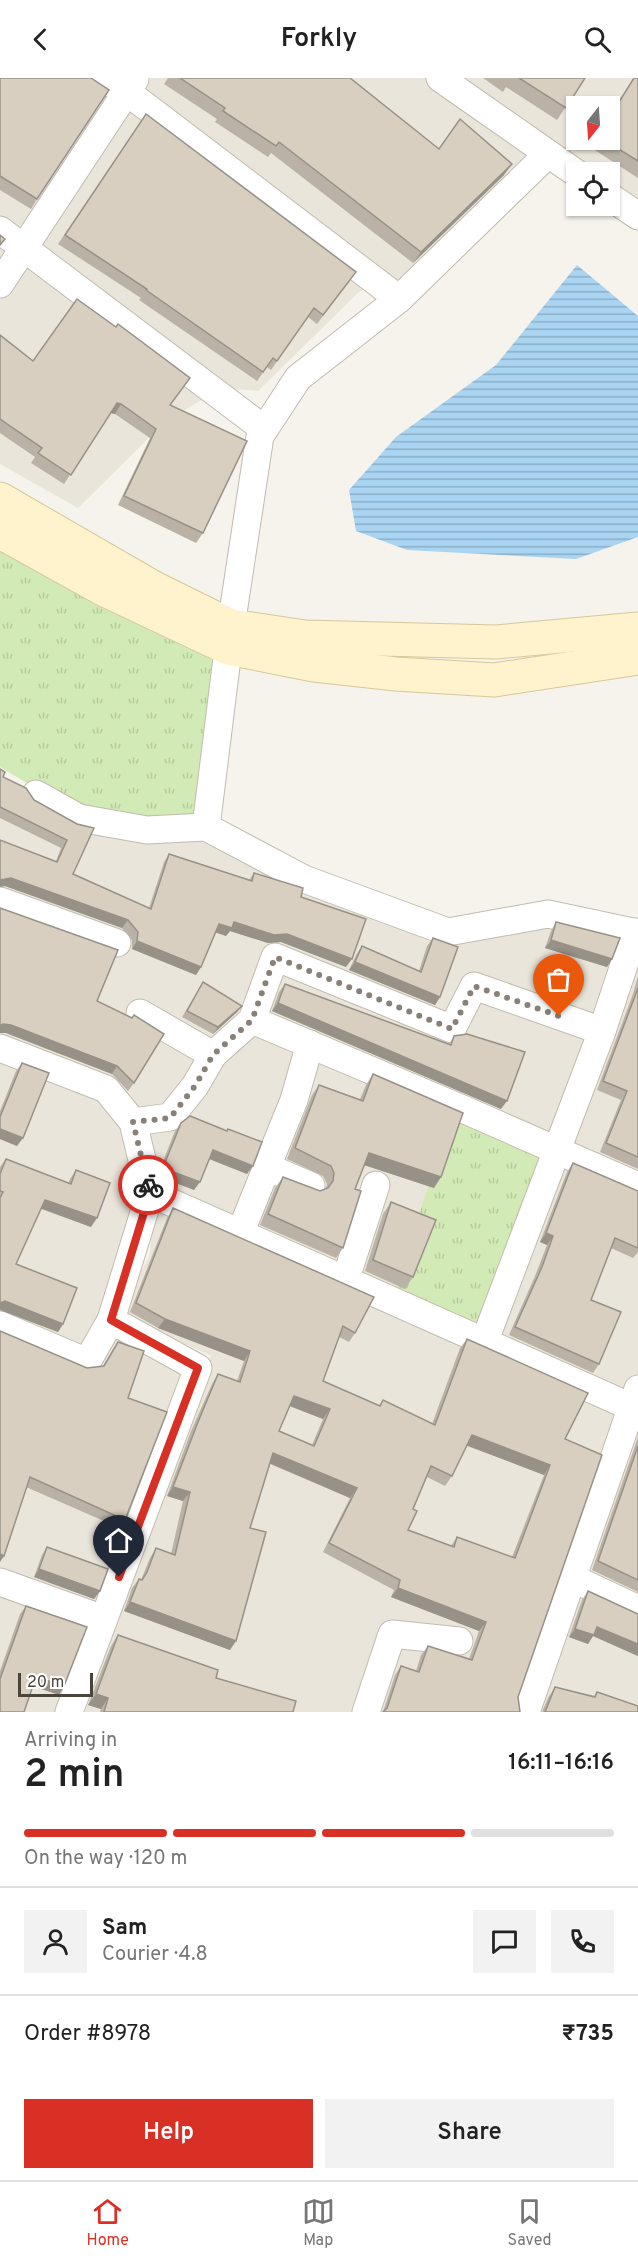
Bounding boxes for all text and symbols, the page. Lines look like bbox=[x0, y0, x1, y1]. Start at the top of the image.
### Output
text: Forkly bbox=[281, 22, 357, 56]
icon: back bbox=[24, 23, 57, 56]
icon: search bbox=[581, 23, 614, 56]
north arrow bbox=[566, 96, 620, 150]
map controls bbox=[566, 96, 620, 216]
button: locate bbox=[566, 162, 620, 216]
pin bbox=[533, 954, 584, 1016]
icon: bag bbox=[542, 963, 575, 996]
courier bbox=[118, 1155, 178, 1215]
icon: bike bbox=[132, 1169, 165, 1202]
pin bbox=[93, 1515, 144, 1577]
icon: home bbox=[102, 1524, 135, 1557]
scale bar bbox=[18, 1670, 93, 1698]
text: 20 m bbox=[27, 1673, 64, 1693]
text: Arriving in bbox=[24, 1728, 117, 1754]
text: 16:11–16:16 bbox=[508, 1750, 614, 1777]
text: 2 min bbox=[24, 1752, 125, 1801]
text: On the way · 120 m bbox=[24, 1846, 188, 1872]
button: person bbox=[24, 1910, 87, 1973]
button: chat bbox=[473, 1910, 536, 1973]
button: phone bbox=[551, 1910, 614, 1973]
text: Sam bbox=[102, 1915, 147, 1942]
text: Courier · 4.8 bbox=[102, 1942, 208, 1968]
text: Order #8978 bbox=[24, 2021, 151, 2048]
text: ₹735 bbox=[561, 2021, 614, 2048]
button: Help bbox=[24, 2099, 313, 2168]
button: Share bbox=[325, 2099, 614, 2168]
tab: Home bbox=[86, 2195, 129, 2251]
tab: Map bbox=[302, 2195, 335, 2251]
tab: Saved bbox=[508, 2195, 552, 2251]

